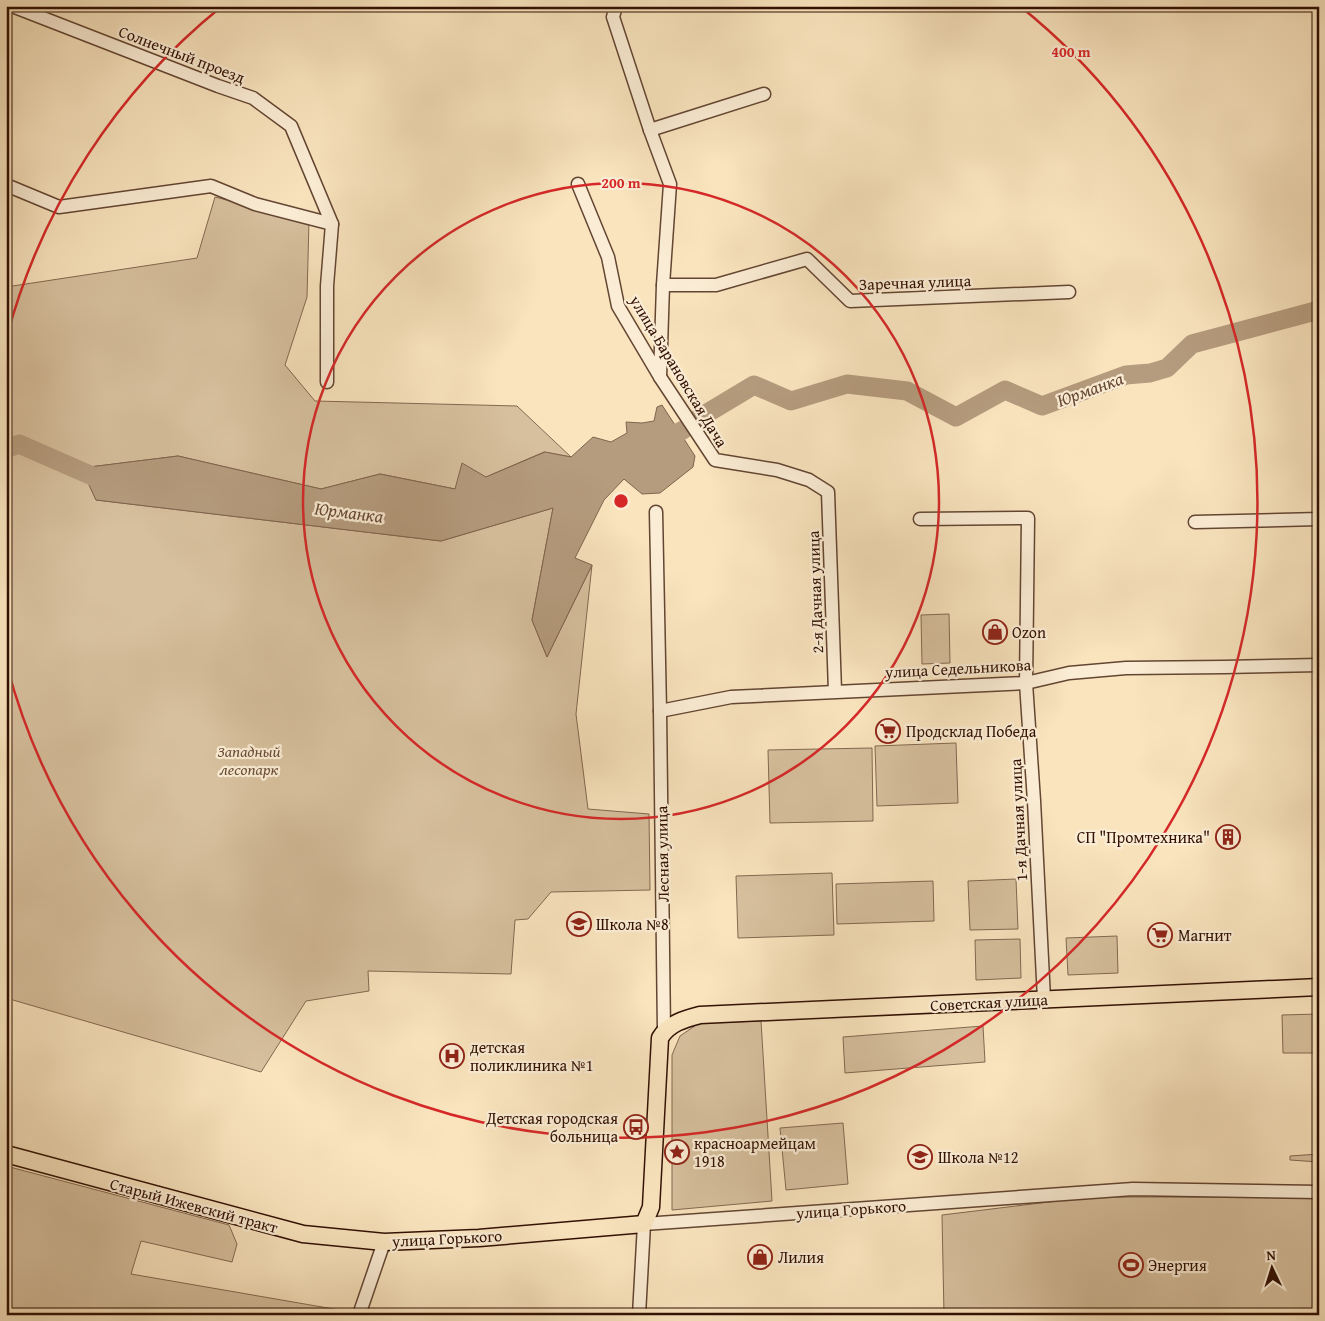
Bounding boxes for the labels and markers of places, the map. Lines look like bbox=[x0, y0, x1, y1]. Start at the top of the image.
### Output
centre of rings bbox=[612, 492, 630, 510]
shop icon: Ozon bbox=[982, 619, 1008, 645]
place label: Ozon bbox=[1012, 620, 1046, 644]
supermarket icon: Продсклад Победа bbox=[875, 718, 901, 744]
place label: Продсклад Победа bbox=[906, 719, 1037, 743]
building icon: СП "Промтехника" bbox=[1215, 824, 1241, 850]
place label: СП "Промтехника" bbox=[1077, 825, 1210, 849]
school or university icon: Школа №8 bbox=[566, 911, 592, 937]
place label: Школа №8 bbox=[596, 912, 669, 936]
supermarket icon: Магнит bbox=[1147, 922, 1173, 948]
place label: Магнит bbox=[1178, 923, 1232, 947]
place label: детская поликлиника №1 bbox=[470, 1035, 593, 1077]
hospital icon: детская поликлиника №1 bbox=[439, 1043, 465, 1069]
place label: Детская городская больница bbox=[485, 1106, 618, 1148]
bus stop icon: Детская городская больница bbox=[623, 1114, 649, 1140]
place label: красноармейцам 1918 bbox=[694, 1131, 816, 1173]
place icon: красноармейцам 1918 bbox=[664, 1139, 690, 1165]
school or university icon: Школа №12 bbox=[907, 1144, 933, 1170]
place label: Школа №12 bbox=[938, 1145, 1018, 1169]
shop icon: Лилия bbox=[747, 1244, 773, 1270]
place label: Лилия bbox=[778, 1245, 824, 1269]
sports icon: Энергия bbox=[1118, 1252, 1144, 1278]
place label: Энергия bbox=[1148, 1253, 1207, 1277]

